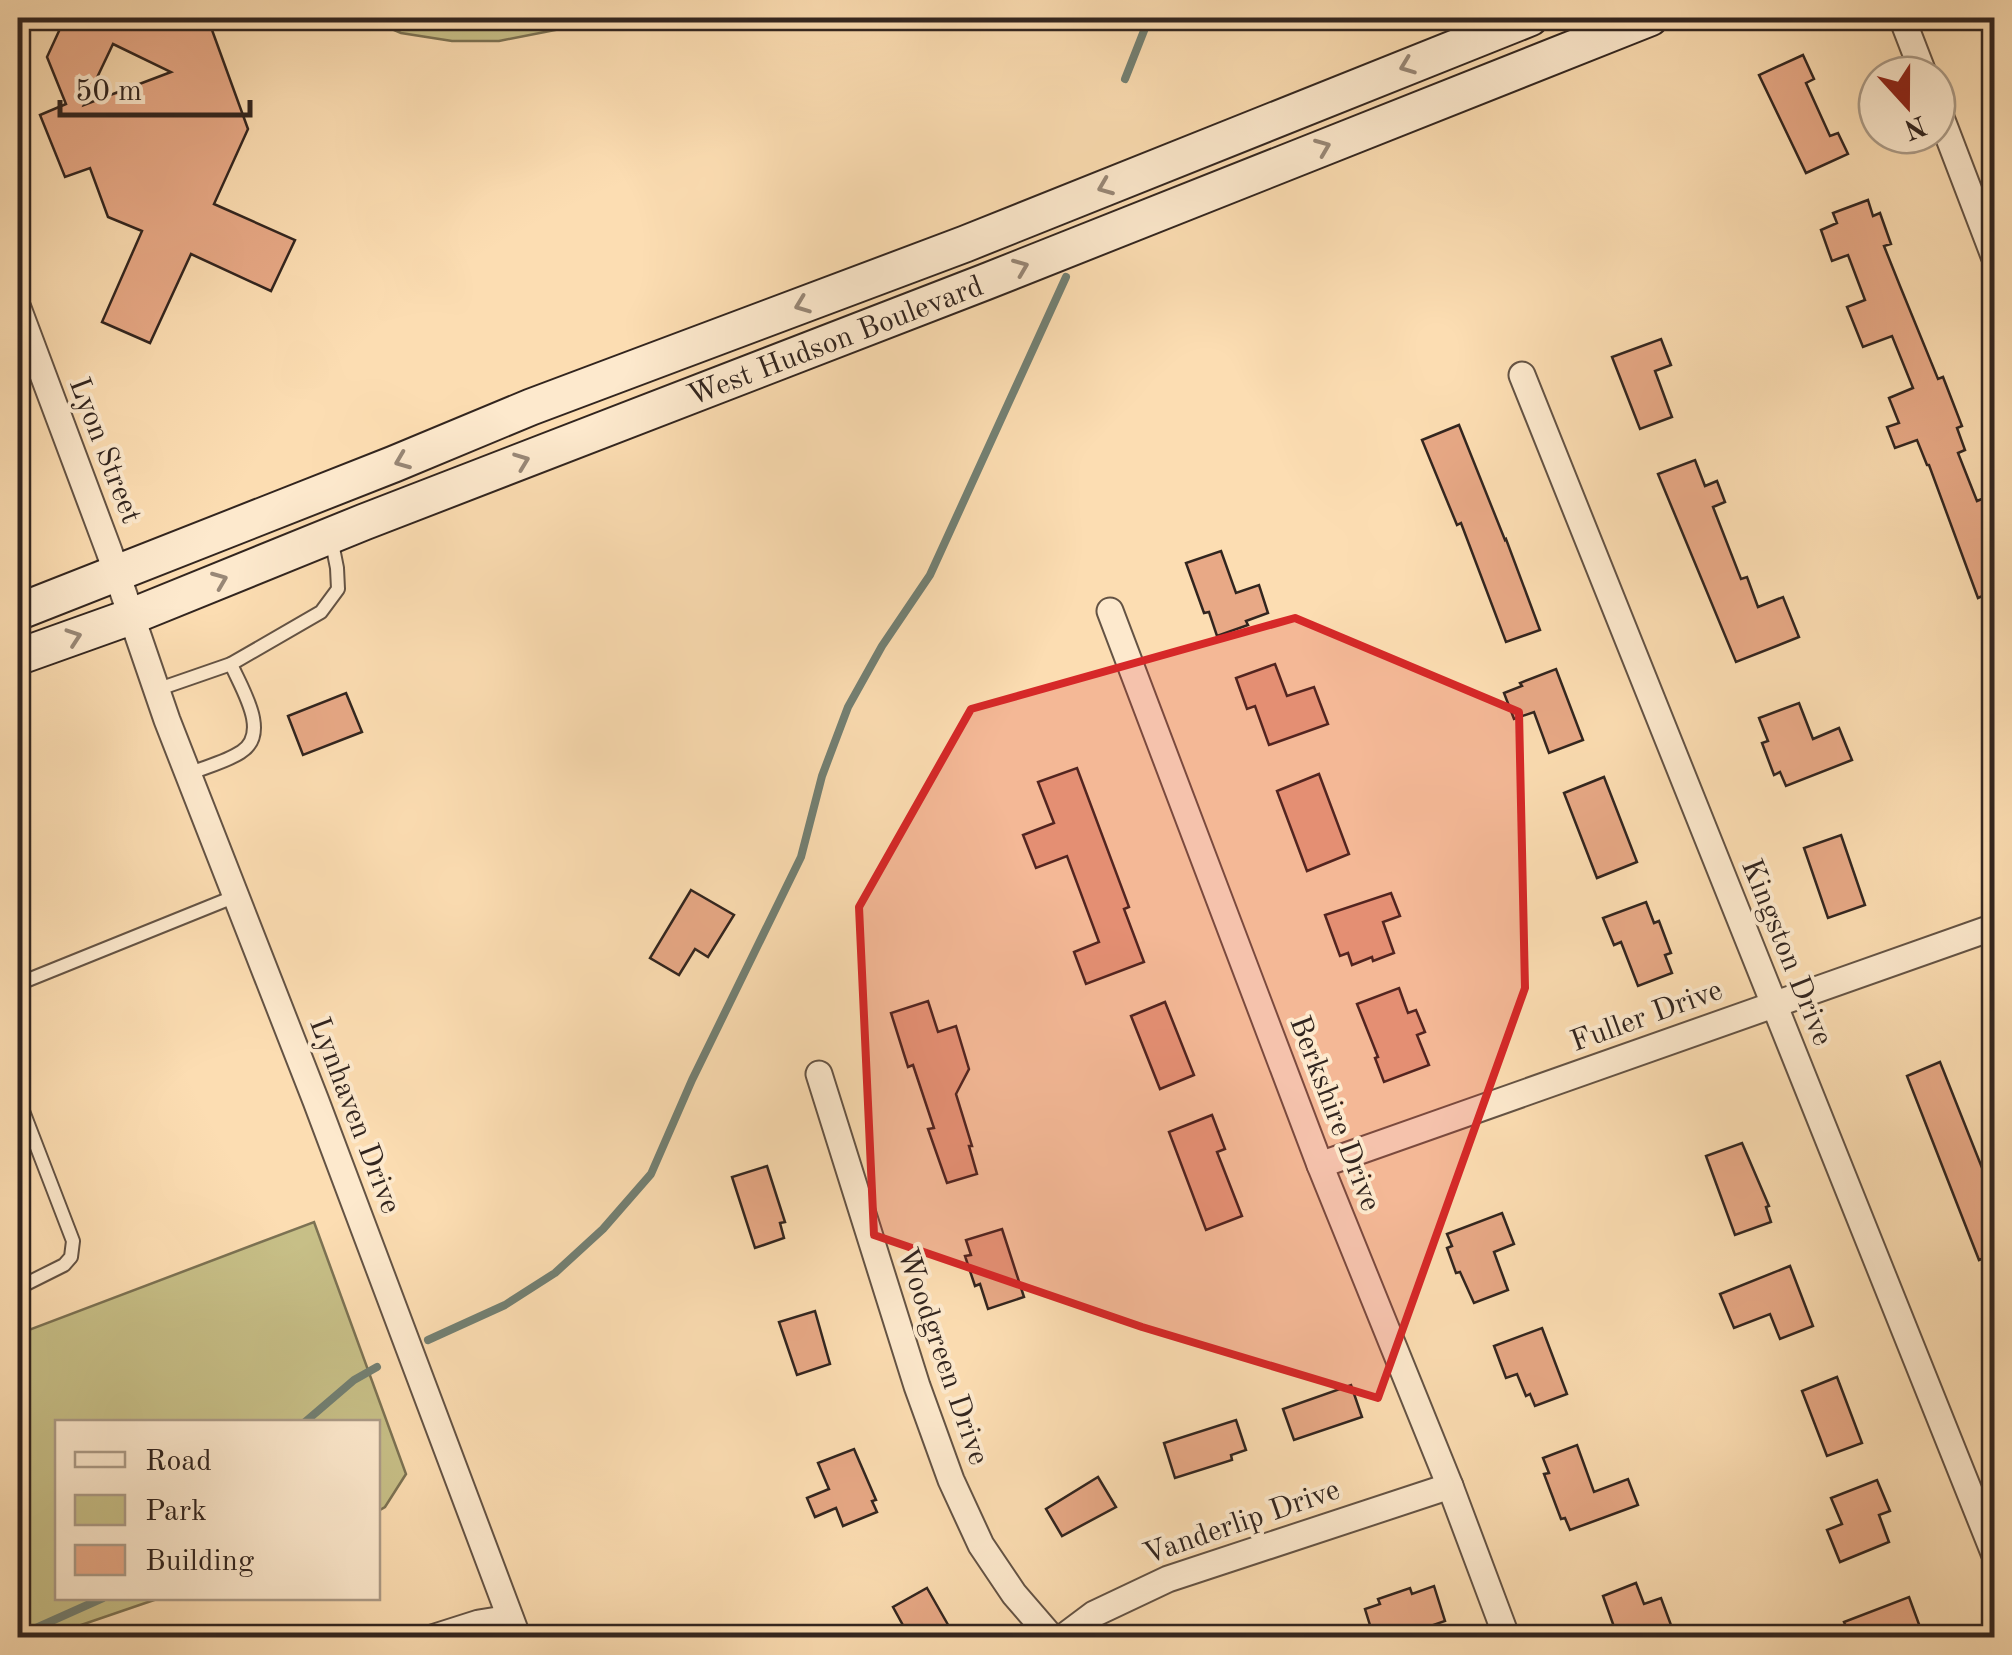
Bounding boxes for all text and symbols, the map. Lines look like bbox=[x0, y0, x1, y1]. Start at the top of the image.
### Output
one-way arrow bbox=[1399, 54, 1416, 75]
scale bar bbox=[60, 55, 250, 117]
north arrow bbox=[1857, 55, 1957, 155]
text: 50 m bbox=[75, 77, 142, 107]
text: N bbox=[1899, 109, 1930, 143]
one-way arrow bbox=[1313, 138, 1331, 158]
one-way arrow bbox=[1097, 176, 1115, 196]
one-way arrow bbox=[1011, 259, 1029, 279]
street label: West Hudson Boulevard bbox=[684, 272, 988, 412]
one-way arrow bbox=[795, 293, 812, 314]
street label: Lyon Street bbox=[63, 374, 146, 528]
one-way arrow bbox=[394, 449, 412, 469]
one-way arrow bbox=[513, 452, 530, 473]
one-way arrow bbox=[210, 572, 228, 592]
one-way arrow bbox=[64, 628, 81, 649]
street label: Kingston Drive bbox=[1735, 855, 1837, 1050]
street label: Fuller Drive bbox=[1567, 976, 1727, 1058]
street label: Berkshire Drive bbox=[1283, 1012, 1385, 1215]
street label: Lynhaven Drive bbox=[303, 1014, 405, 1218]
street label: Woodgreen Drive bbox=[891, 1244, 993, 1469]
legend bbox=[55, 1420, 380, 1600]
text: Road bbox=[145, 1447, 212, 1477]
street label: Vanderlip Drive bbox=[1139, 1475, 1344, 1571]
text: Park bbox=[145, 1497, 207, 1527]
text: Building bbox=[145, 1547, 254, 1577]

